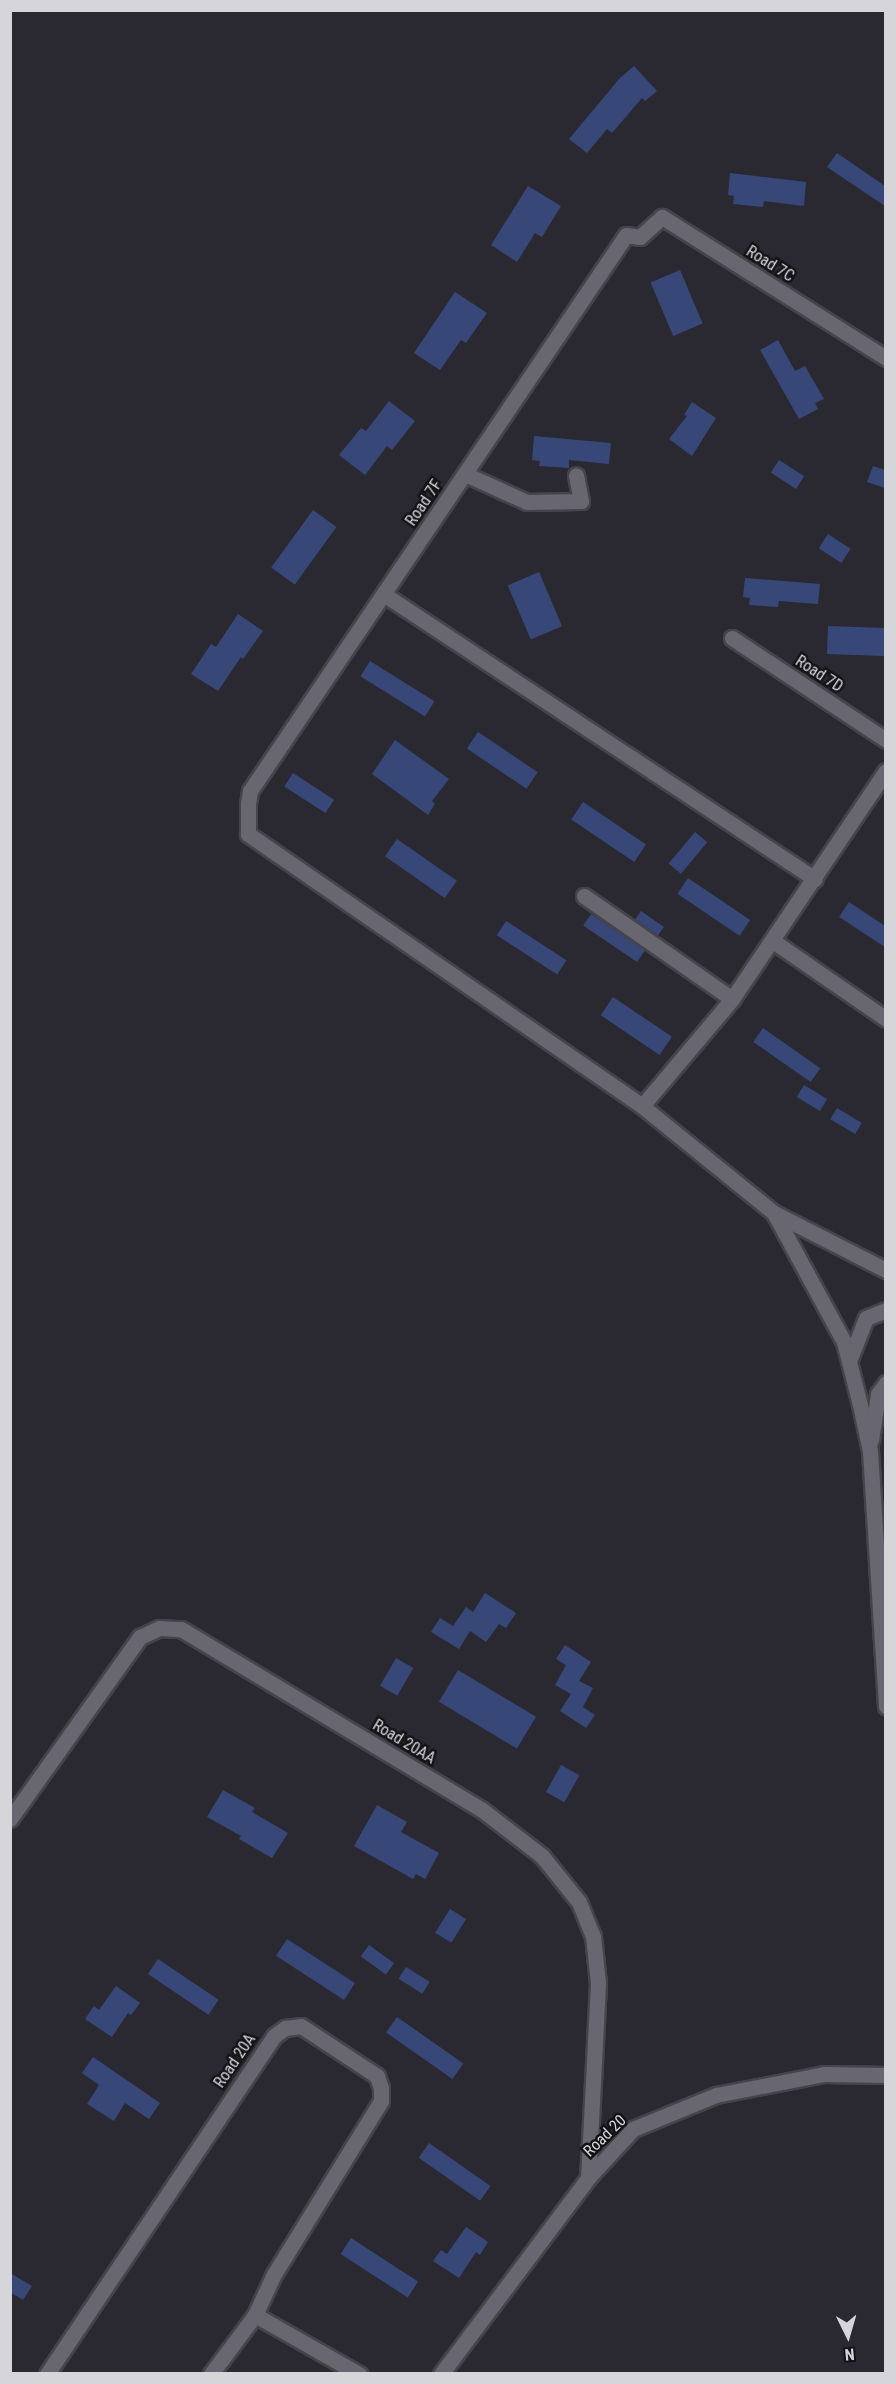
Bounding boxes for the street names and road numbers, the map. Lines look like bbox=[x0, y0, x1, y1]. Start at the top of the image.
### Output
street label: Road 7C bbox=[743, 242, 797, 286]
street label: Road 7F bbox=[402, 476, 446, 530]
street label: Road 7D bbox=[792, 652, 846, 696]
street label: Road 20AA bbox=[369, 1716, 439, 1768]
street label: Road 20A bbox=[210, 2030, 260, 2092]
street label: Road 20 bbox=[580, 2111, 630, 2161]

